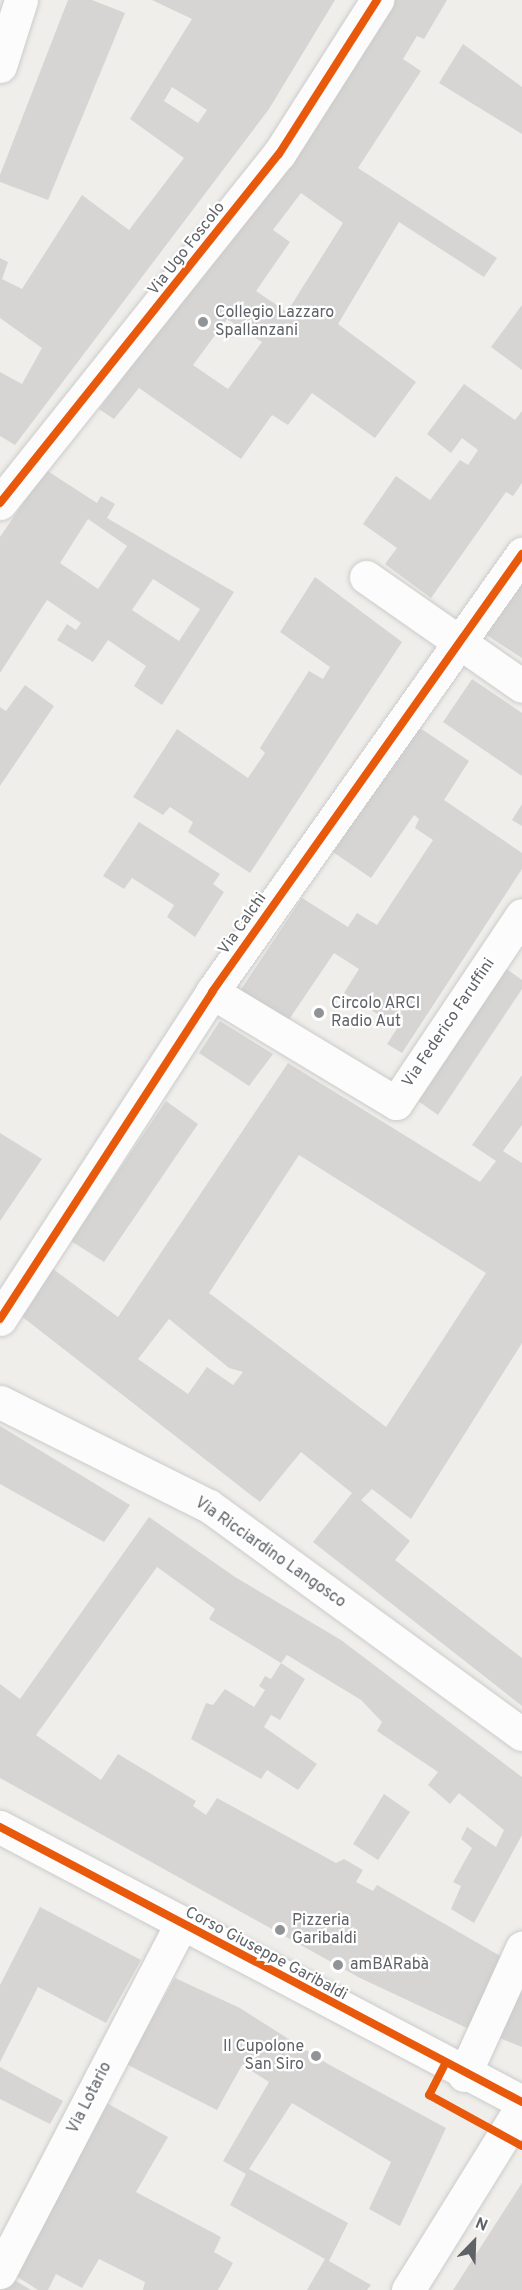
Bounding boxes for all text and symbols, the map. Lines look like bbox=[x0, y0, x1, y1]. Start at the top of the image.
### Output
street label: Via Ugo Foscolo bbox=[145, 198, 229, 300]
place label: Collegio Lazzaro Spallanzani bbox=[215, 303, 334, 341]
marker: Collegio Lazzaro Spallanzani bbox=[196, 315, 210, 329]
street label: Via Calchi bbox=[215, 890, 271, 958]
street label: Via Federico Faruffini bbox=[399, 955, 499, 1091]
place label: Circolo ARCI Radio Aut bbox=[331, 994, 421, 1032]
marker: Circolo ARCI Radio Aut bbox=[312, 1006, 326, 1020]
street label: Via Ricciardino Langosco bbox=[191, 1494, 349, 1612]
street label: Corso Giuseppe Garibaldi bbox=[182, 1903, 350, 2005]
place label: Pizzeria Garibaldi bbox=[292, 1911, 357, 1949]
marker: Pizzeria Garibaldi bbox=[273, 1923, 287, 1937]
place label: amBARabà bbox=[350, 1955, 429, 1975]
marker: amBARabà bbox=[331, 1958, 345, 1972]
place label: Il Cupolone San Siro bbox=[223, 2037, 304, 2075]
marker: Il Cupolone San Siro bbox=[309, 2049, 323, 2063]
street label: Via Lotario bbox=[64, 2059, 116, 2137]
north arrow bbox=[444, 2212, 504, 2272]
text: N bbox=[472, 2214, 490, 2237]

